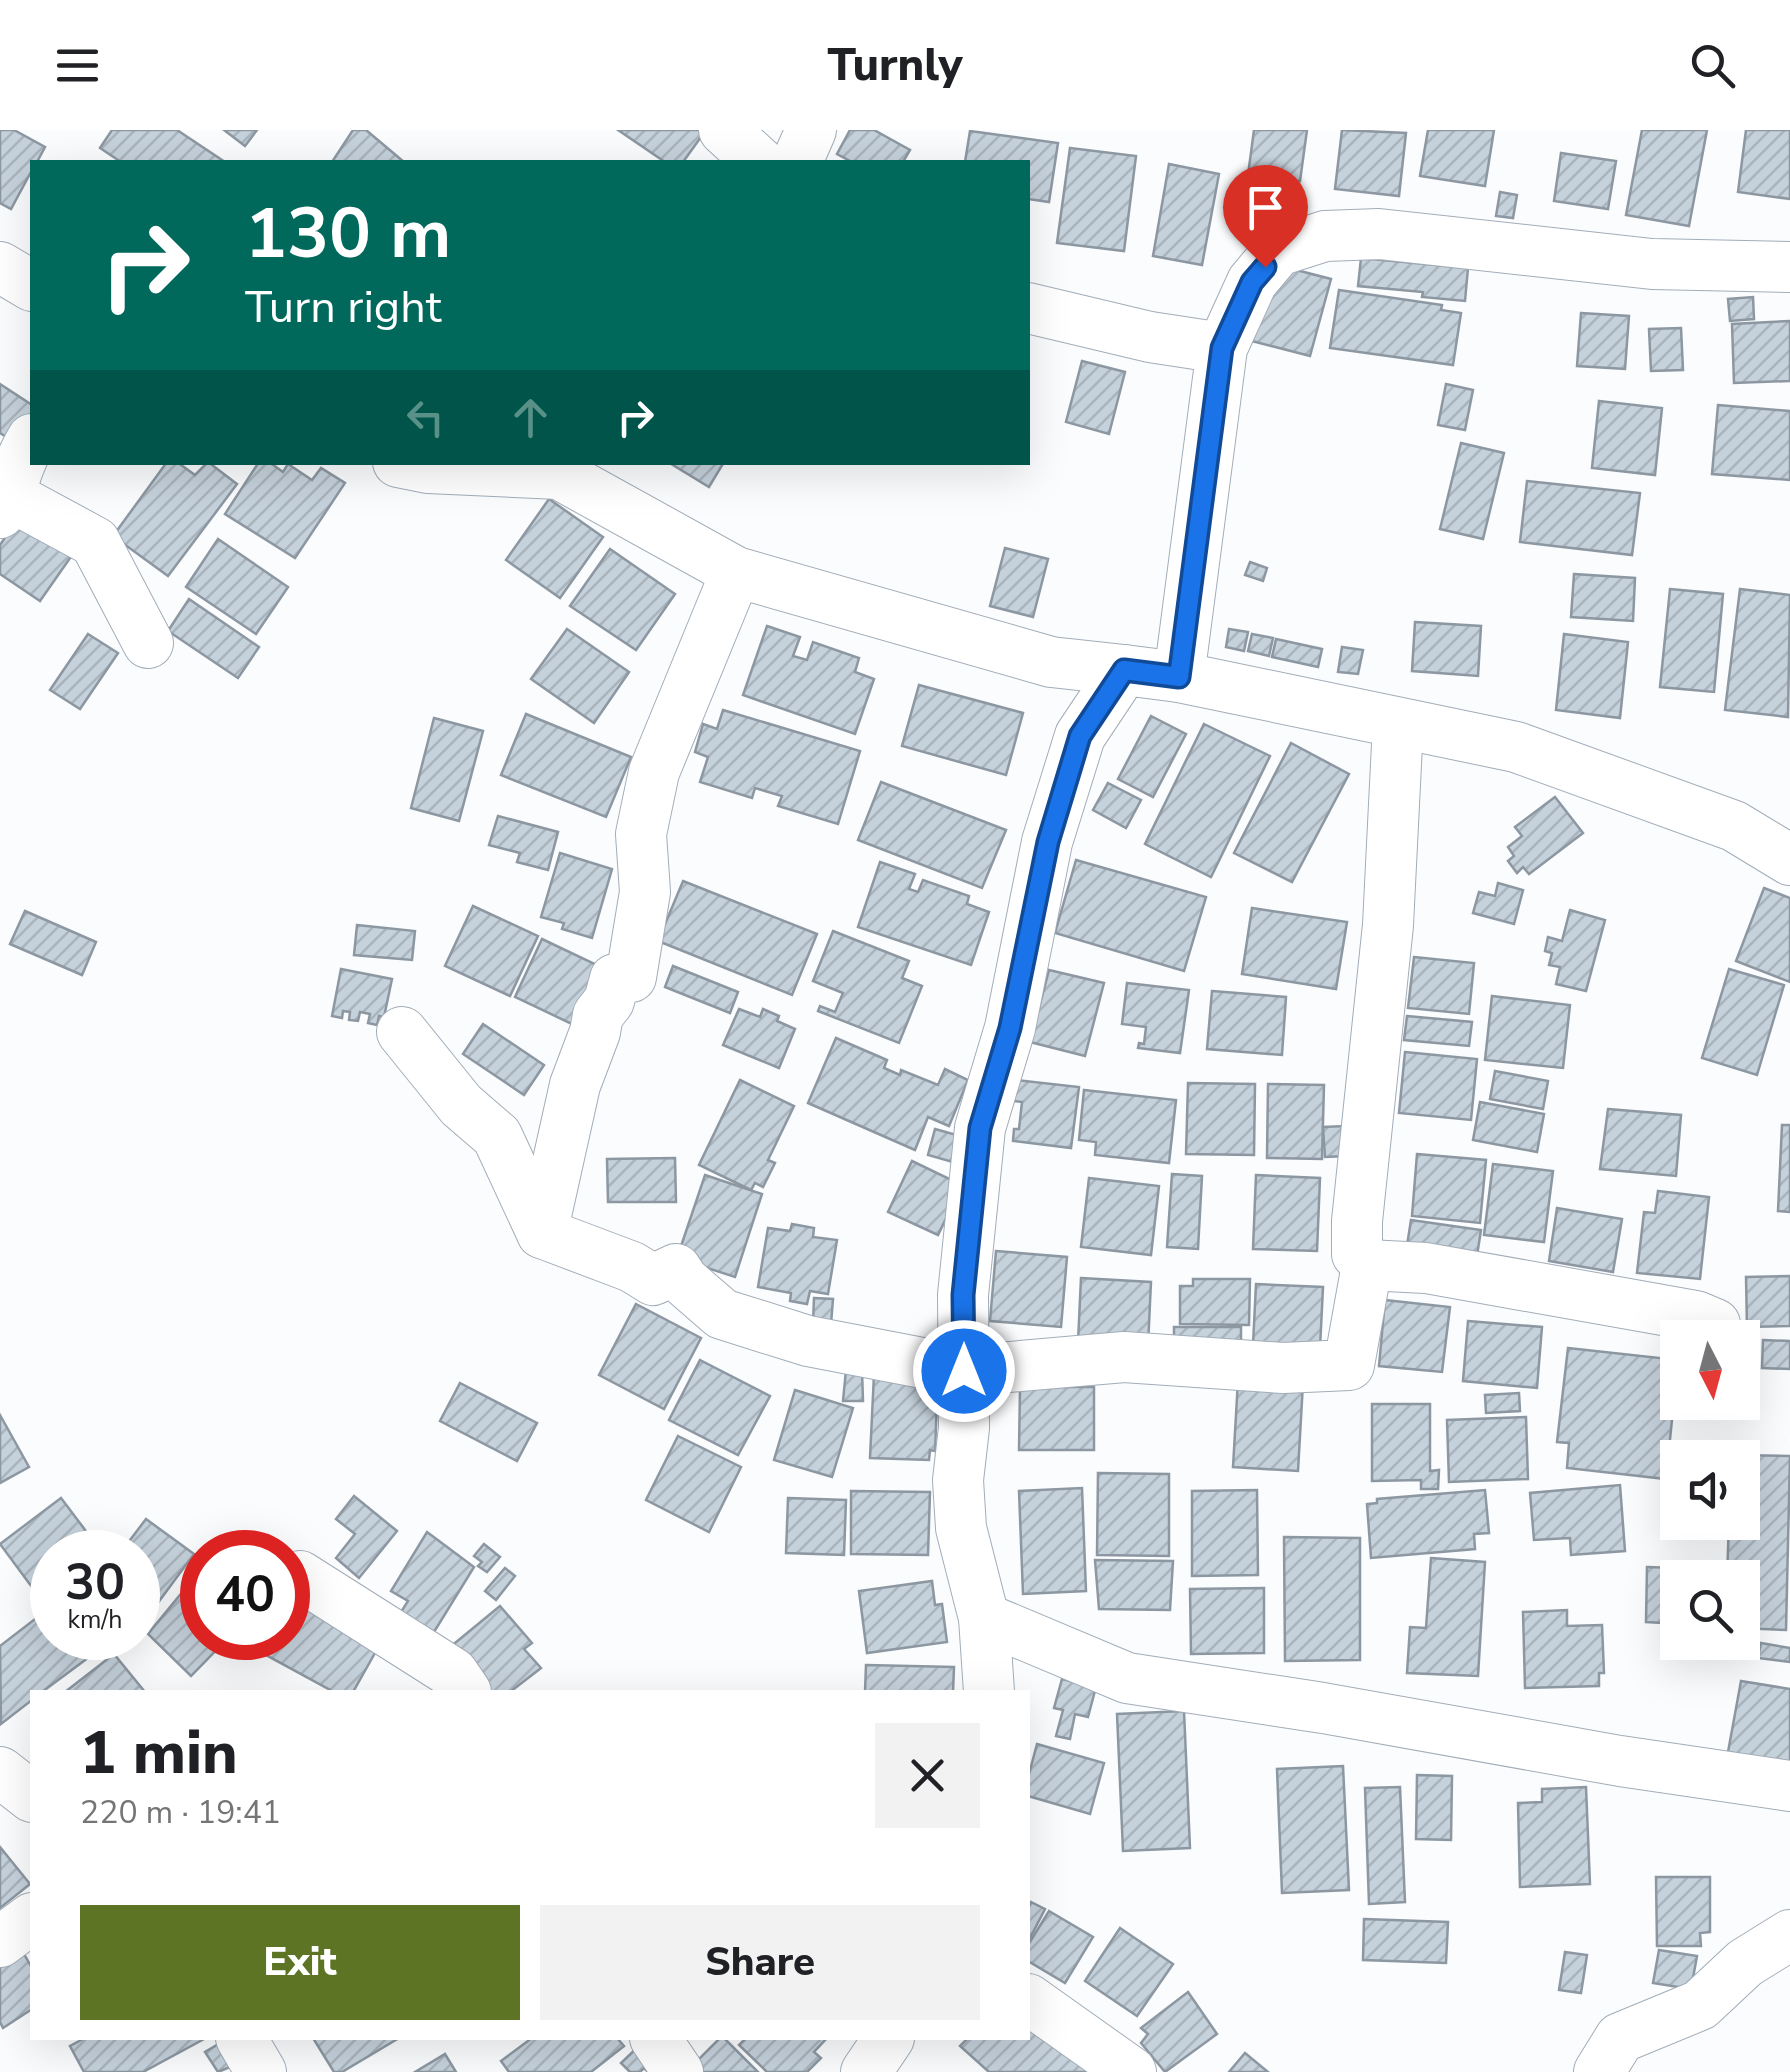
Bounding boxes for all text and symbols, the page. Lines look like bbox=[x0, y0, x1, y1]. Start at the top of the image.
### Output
text: Turnly bbox=[827, 35, 963, 96]
icon: menu bbox=[50, 38, 105, 93]
icon: search bbox=[1685, 38, 1740, 93]
pin bbox=[1223, 165, 1308, 268]
icon: arrive bbox=[1238, 180, 1293, 235]
text: 130 m bbox=[245, 186, 451, 282]
icon: right bbox=[80, 200, 210, 330]
text: Turn right bbox=[245, 277, 442, 338]
icon: left bbox=[398, 390, 453, 445]
icon: ahead bbox=[503, 390, 558, 445]
icon: right bbox=[608, 390, 663, 445]
position arrow bbox=[912, 1319, 1016, 1423]
north arrow bbox=[1660, 1320, 1760, 1420]
map controls bbox=[1660, 1320, 1760, 1660]
button: sound bbox=[1660, 1440, 1760, 1540]
speed limit sign: 40 bbox=[180, 1530, 310, 1660]
text: 30 bbox=[65, 1548, 125, 1617]
button: search bbox=[1660, 1560, 1760, 1660]
text: km/h bbox=[67, 1603, 123, 1637]
text: 1 min bbox=[80, 1712, 238, 1794]
button: close bbox=[875, 1723, 980, 1828]
text: 220 m · 19:41 bbox=[80, 1791, 281, 1834]
button: Exit bbox=[80, 1905, 520, 2020]
button: Share bbox=[540, 1905, 980, 2020]

